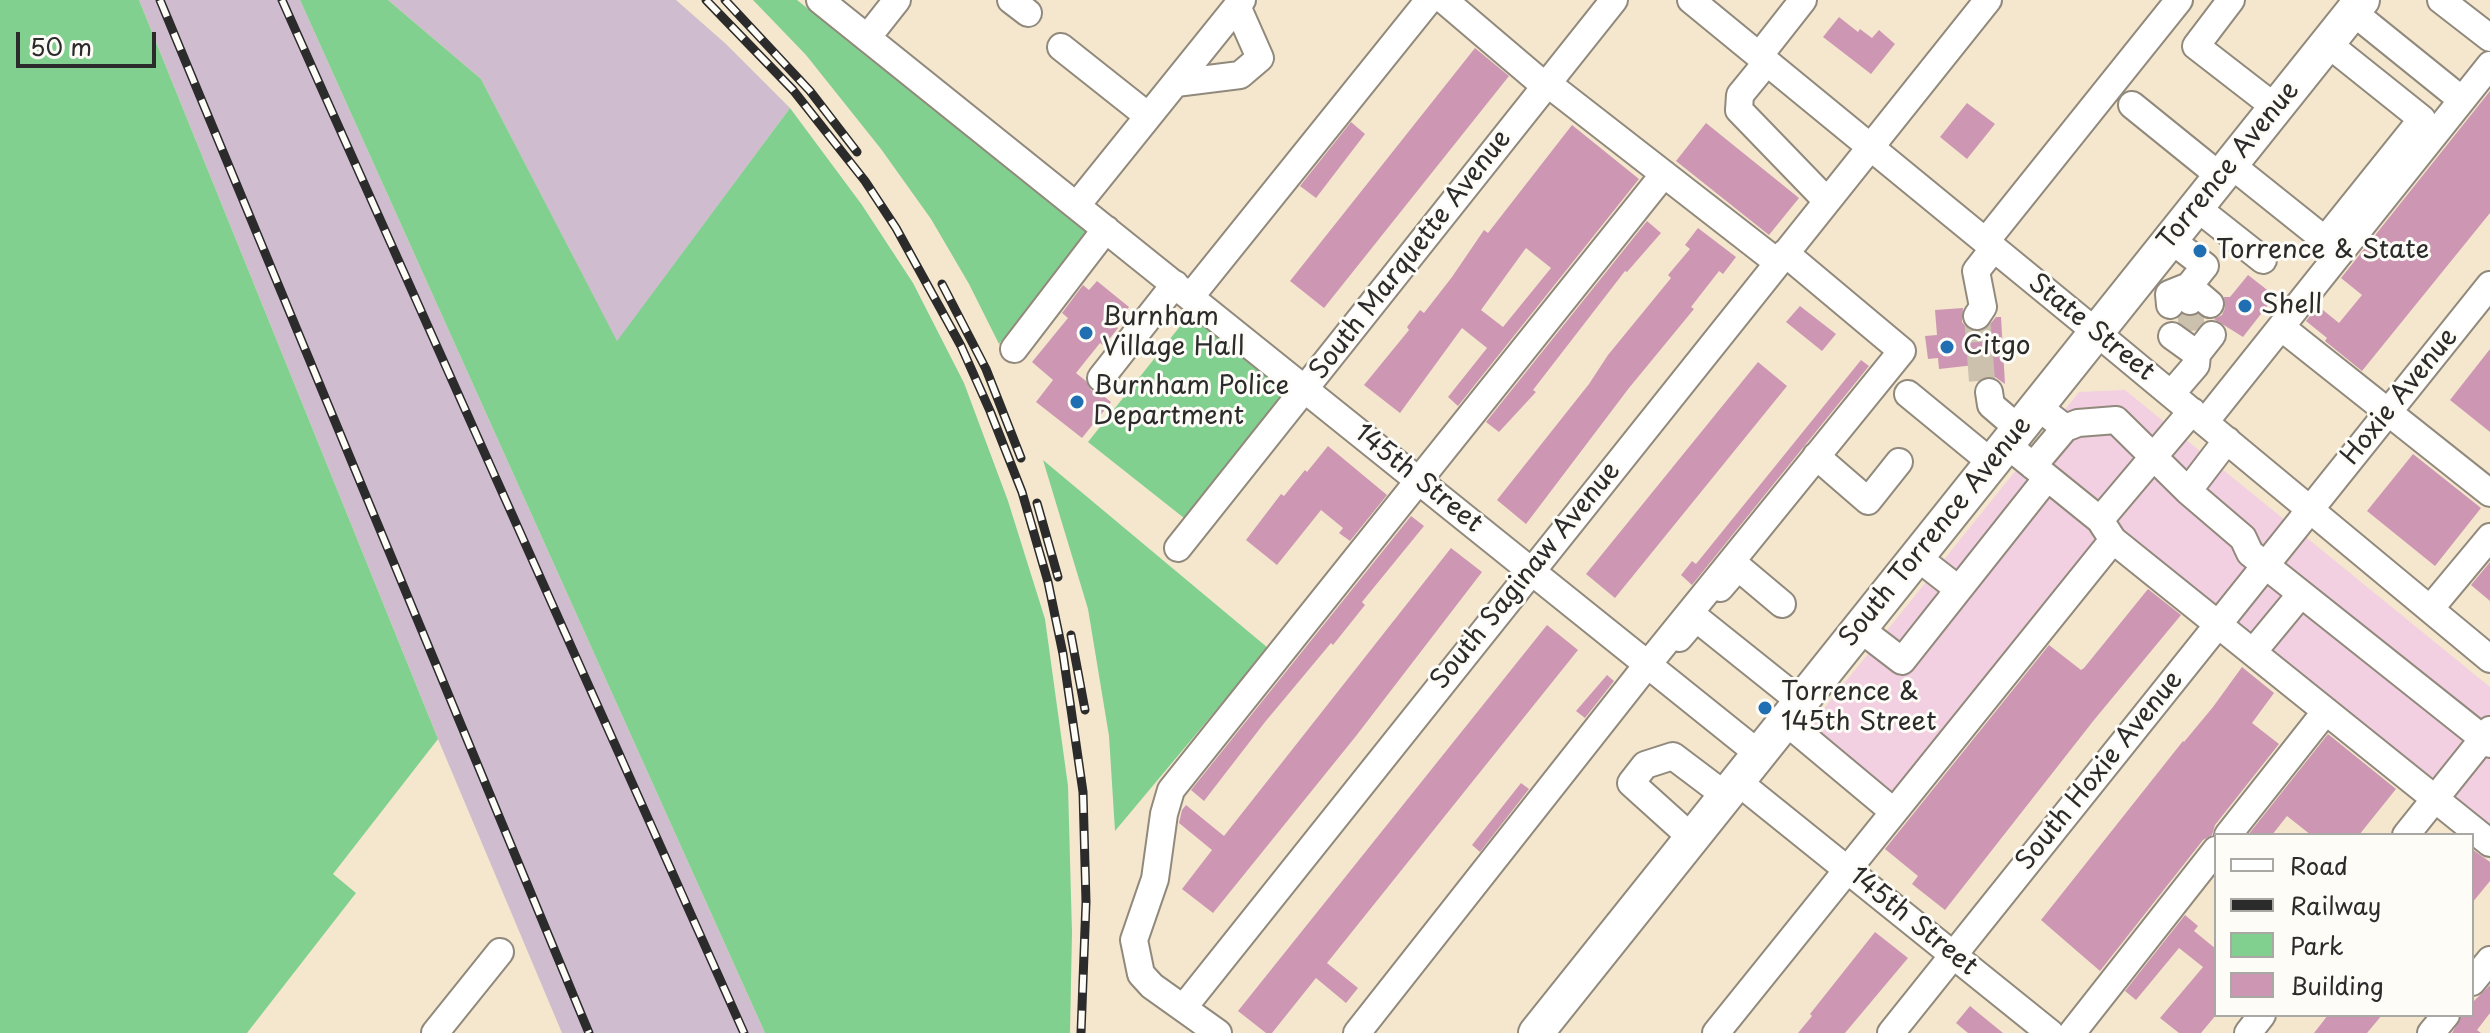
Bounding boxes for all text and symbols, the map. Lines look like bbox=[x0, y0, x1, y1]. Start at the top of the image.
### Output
scale bar bbox=[20, 16, 160, 66]
text: 50 m bbox=[30, 28, 92, 64]
street label: Torrence Avenue bbox=[2152, 76, 2306, 256]
street label: South Marquette Avenue bbox=[1304, 124, 1518, 386]
place label: Torrence & State bbox=[2216, 235, 2429, 267]
marker: Torrence & State bbox=[2191, 242, 2209, 260]
street label: State Street bbox=[2022, 268, 2160, 388]
place label: Shell bbox=[2261, 290, 2322, 322]
marker: Shell bbox=[2236, 297, 2254, 315]
place label: Burnham Village Hall bbox=[1102, 302, 1245, 364]
street label: Hoxie Avenue bbox=[2335, 322, 2465, 472]
marker: Burnham Village Hall bbox=[1077, 324, 1095, 342]
place label: Citgo bbox=[1963, 331, 2030, 363]
marker: Citgo bbox=[1938, 338, 1956, 356]
place label: Burnham Police Department bbox=[1093, 371, 1289, 432]
marker: Burnham Police Department bbox=[1068, 393, 1086, 411]
street label: South Torrence Avenue bbox=[1834, 411, 2038, 653]
street label: 145th Street bbox=[1348, 418, 1488, 540]
street label: South Saginaw Avenue bbox=[1425, 456, 1627, 696]
street label: South Hoxie Avenue bbox=[2010, 665, 2190, 877]
place label: Torrence & 145th Street bbox=[1781, 677, 1937, 738]
marker: Torrence & 145th Street bbox=[1756, 699, 1774, 717]
legend bbox=[2214, 833, 2474, 1017]
text: Road bbox=[2290, 847, 2348, 883]
street label: 145th Street bbox=[1843, 861, 1983, 983]
text: Railway bbox=[2290, 887, 2381, 923]
text: Park bbox=[2290, 927, 2344, 963]
text: Building bbox=[2290, 967, 2384, 1003]

